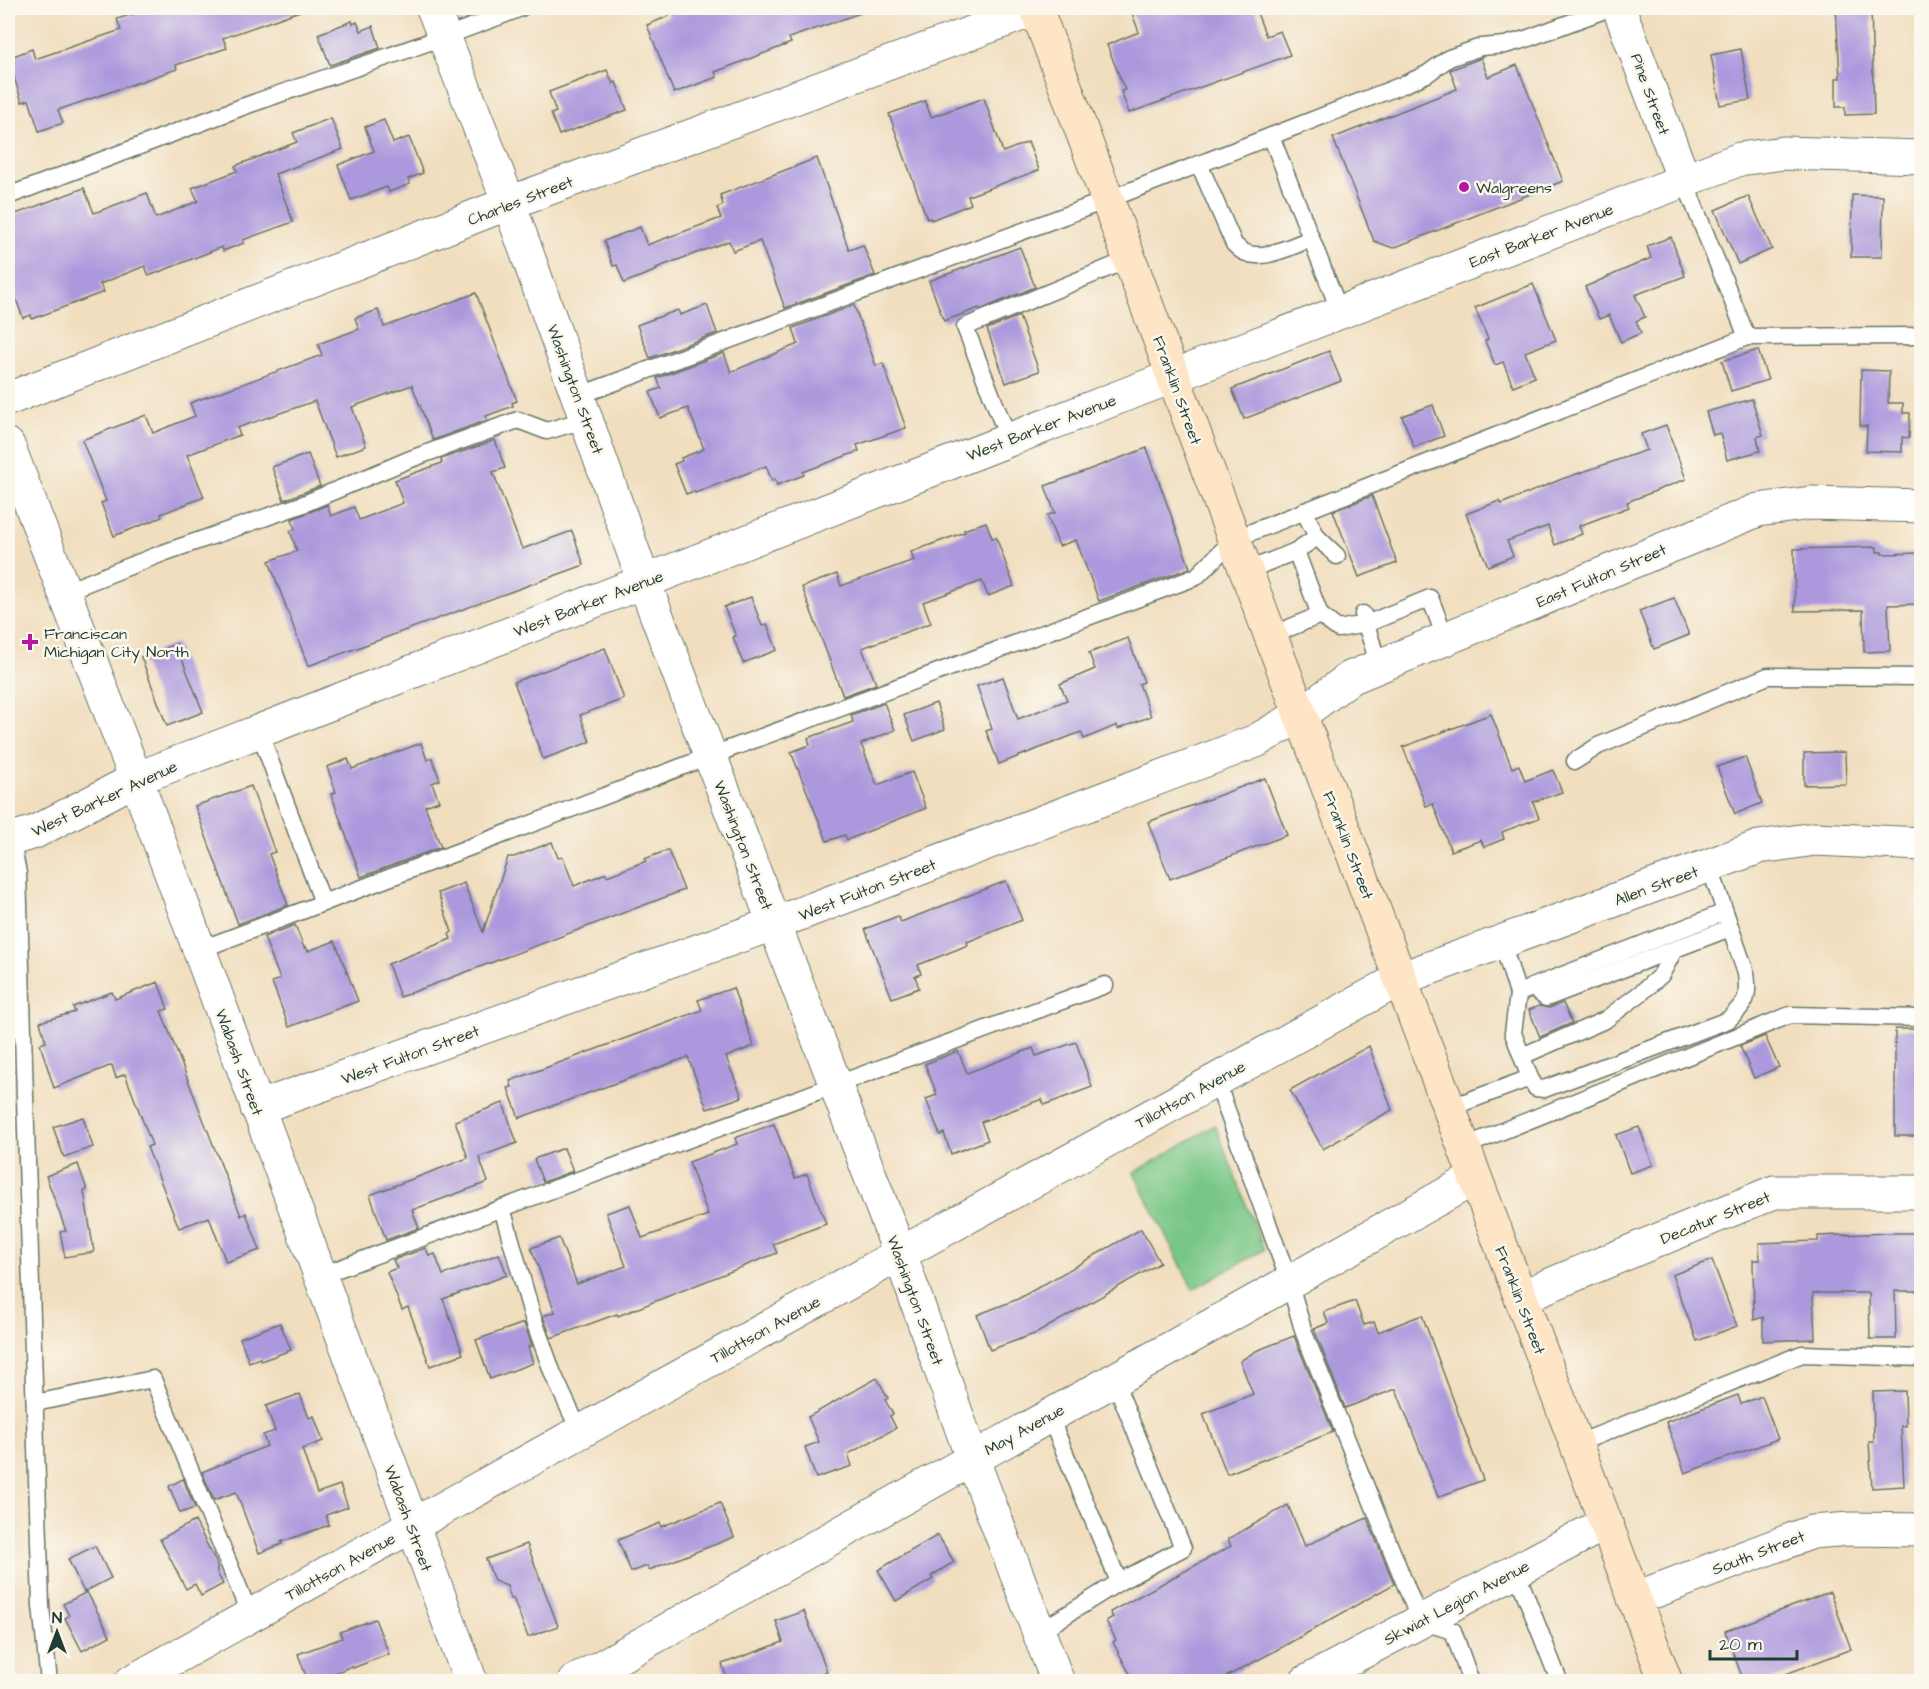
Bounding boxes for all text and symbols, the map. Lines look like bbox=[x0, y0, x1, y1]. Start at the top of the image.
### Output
street label: Pine Street bbox=[1625, 51, 1675, 139]
street label: Charles Street bbox=[465, 171, 577, 231]
place label: Walgreens bbox=[1476, 177, 1552, 200]
marker: Walgreens bbox=[1457, 180, 1471, 194]
street label: East Barker Avenue bbox=[1466, 198, 1617, 274]
street label: Washington Street bbox=[540, 321, 609, 458]
street label: Franklin Street bbox=[1147, 333, 1207, 448]
street label: West Barker Avenue bbox=[963, 389, 1120, 467]
street label: East Fulton Street bbox=[1533, 538, 1670, 613]
street label: West Barker Avenue bbox=[510, 565, 667, 643]
place label: Franciscan Michigan City North bbox=[44, 623, 189, 664]
marker: Franciscan Michigan City North bbox=[21, 633, 39, 651]
street label: West Barker Avenue bbox=[28, 755, 181, 842]
street label: Washington Street bbox=[707, 777, 778, 914]
street label: Franklin Street bbox=[1317, 788, 1379, 903]
street label: West Fulton Street bbox=[795, 853, 940, 926]
street label: Allen Street bbox=[1611, 860, 1702, 911]
street label: Wabash Street bbox=[210, 1006, 269, 1119]
street label: West Fulton Street bbox=[338, 1020, 483, 1090]
street label: Tillottson Avenue bbox=[1131, 1055, 1250, 1134]
street label: Decatur Street bbox=[1657, 1186, 1774, 1250]
street label: Washington Street bbox=[880, 1232, 949, 1369]
street label: Franklin Street bbox=[1489, 1243, 1551, 1358]
street label: Tillottson Avenue bbox=[706, 1290, 825, 1369]
street label: May Avenue bbox=[980, 1399, 1069, 1462]
street label: Wabash Street bbox=[379, 1462, 438, 1575]
street label: South Street bbox=[1709, 1525, 1808, 1581]
street label: Tillottson Avenue bbox=[281, 1527, 400, 1606]
street label: Skwiat Legion Avenue bbox=[1380, 1555, 1534, 1652]
north arrow bbox=[27, 1602, 87, 1662]
text: N bbox=[52, 1607, 62, 1629]
scale bar bbox=[1710, 1623, 1797, 1661]
text: 20 m bbox=[1719, 1632, 1762, 1657]

